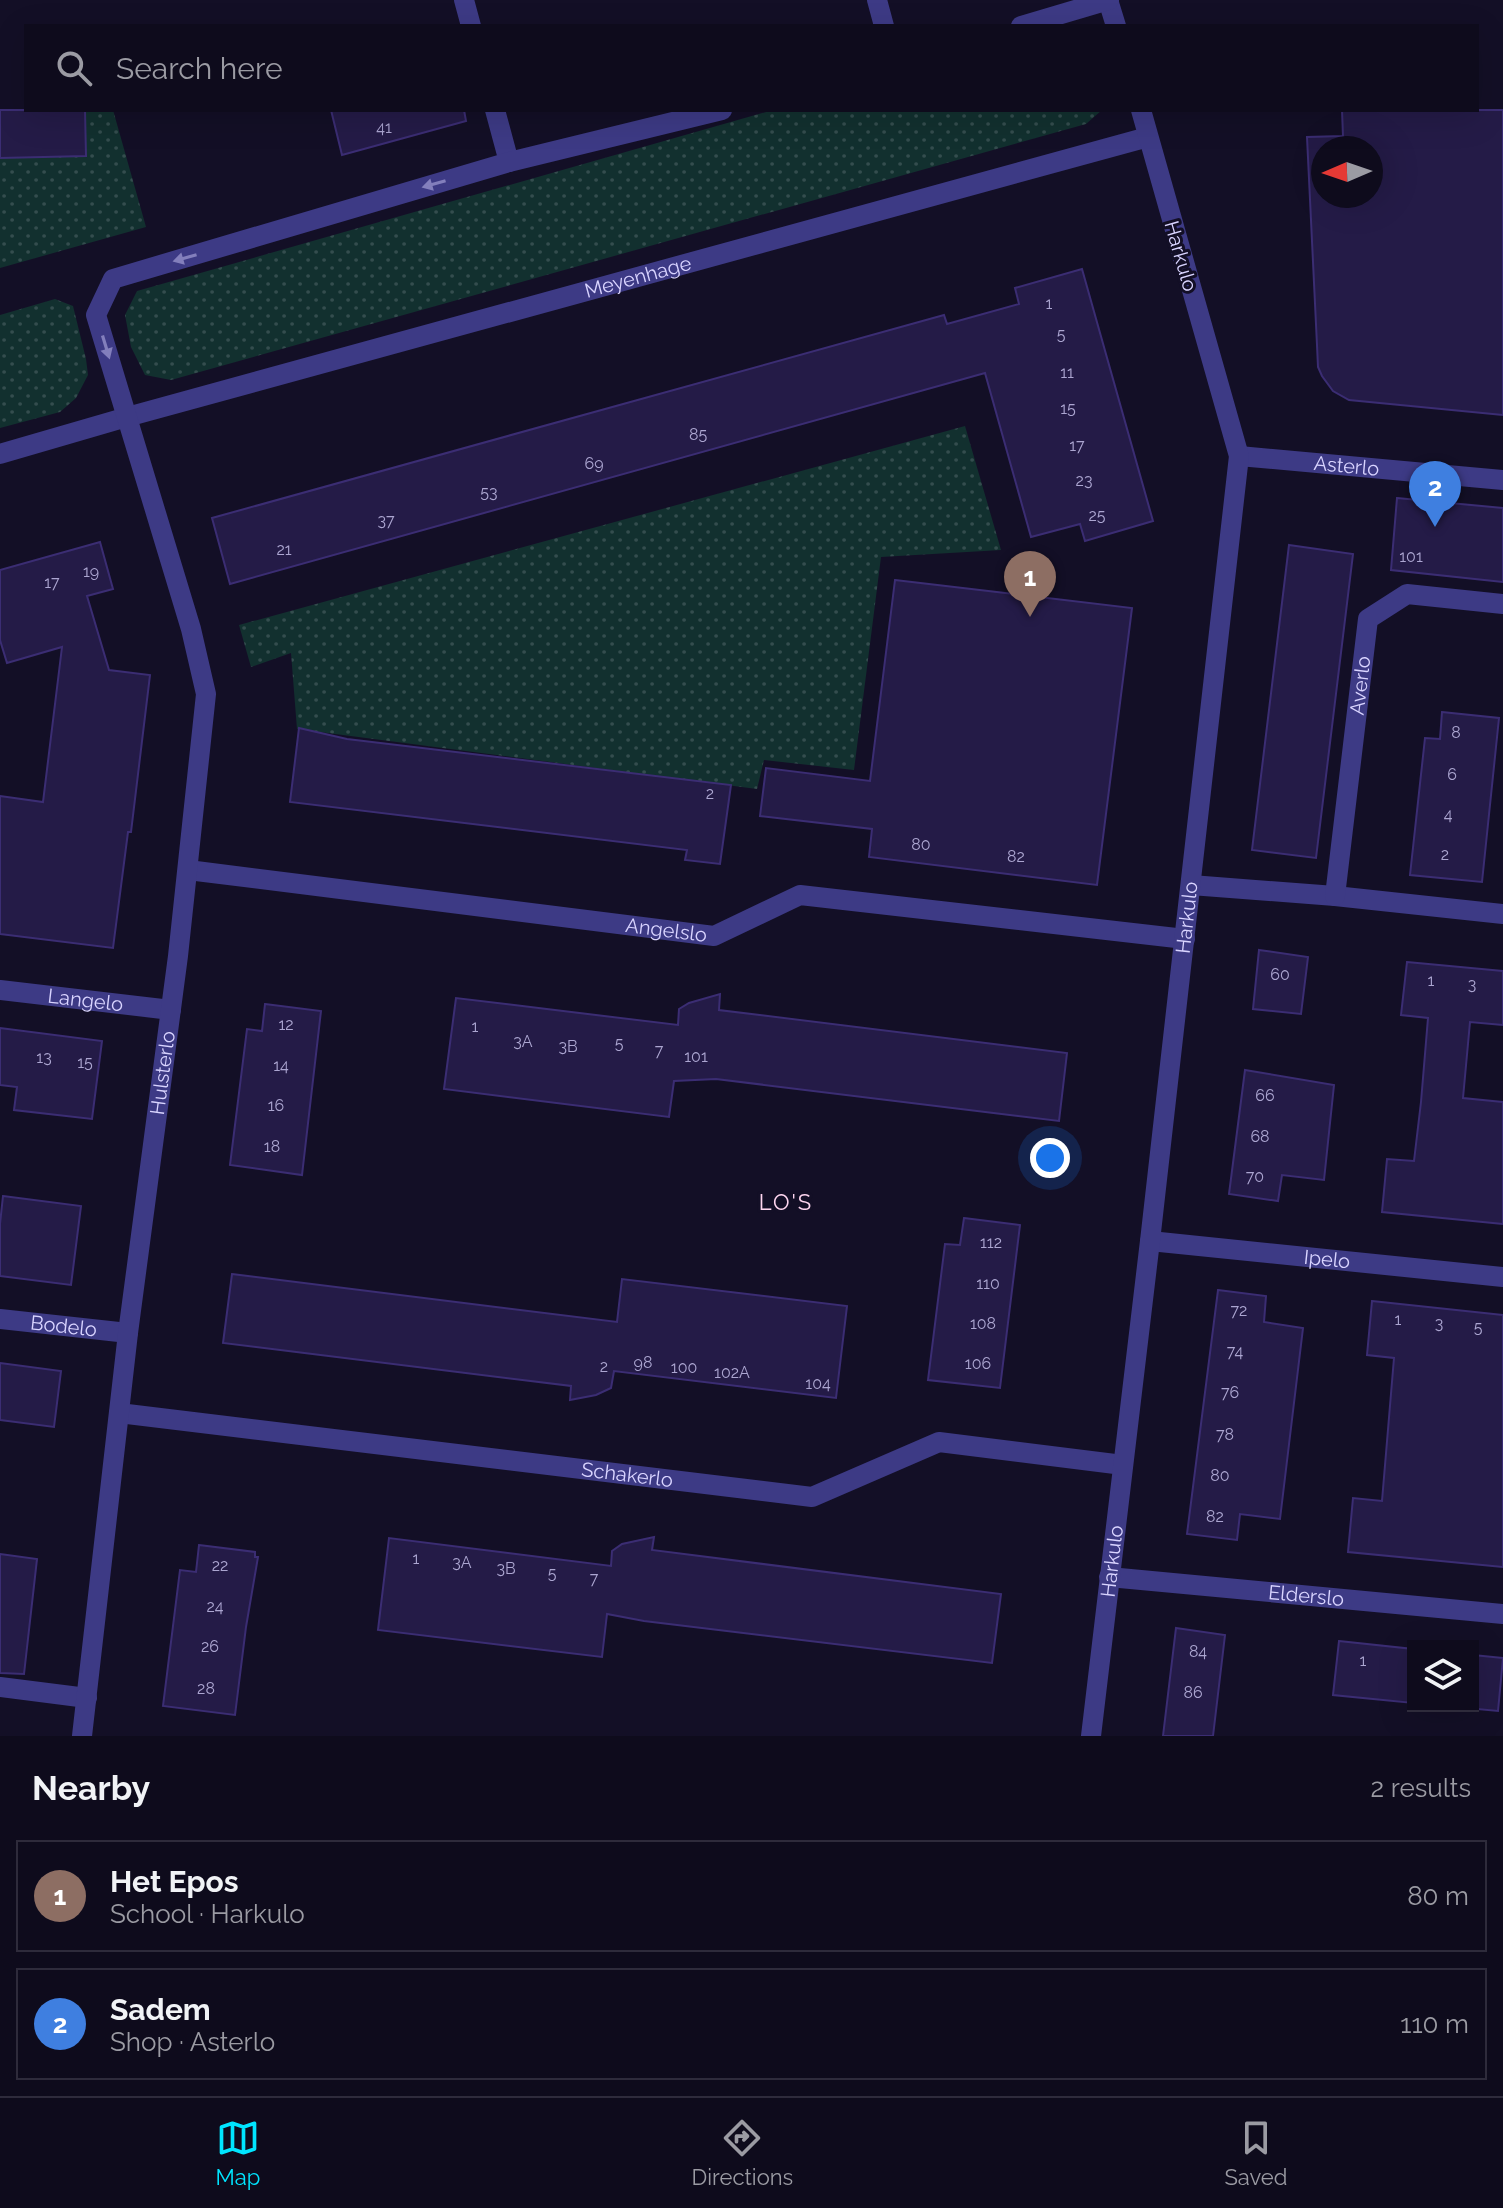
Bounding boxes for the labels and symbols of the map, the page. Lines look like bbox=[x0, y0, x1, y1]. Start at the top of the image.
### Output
house number: 41 bbox=[376, 118, 392, 137]
north arrow bbox=[1311, 136, 1383, 208]
one-way arrow bbox=[422, 178, 446, 191]
street label: Harkulo bbox=[1159, 218, 1203, 294]
street label: Meyenhage bbox=[582, 251, 694, 303]
one-way arrow bbox=[173, 252, 197, 265]
house number: 1 bbox=[1046, 294, 1053, 313]
house number: 5 bbox=[1057, 325, 1066, 344]
one-way arrow bbox=[100, 335, 113, 359]
house number: 11 bbox=[1060, 363, 1074, 382]
house number: 15 bbox=[1060, 399, 1076, 418]
house number: 85 bbox=[689, 425, 707, 444]
house number: 17 bbox=[1069, 436, 1085, 455]
street label: Asterlo bbox=[1313, 451, 1380, 481]
house number: 69 bbox=[584, 454, 604, 473]
pin: 2 bbox=[1409, 461, 1461, 527]
house number: 23 bbox=[1076, 471, 1092, 490]
house number: 53 bbox=[480, 483, 498, 502]
house number: 25 bbox=[1088, 506, 1106, 525]
house number: 37 bbox=[377, 511, 395, 530]
house number: 21 bbox=[276, 540, 292, 559]
house number: 101 bbox=[1399, 547, 1423, 566]
pin: 1 bbox=[1004, 551, 1056, 617]
house number: 19 bbox=[83, 562, 99, 581]
house number: 17 bbox=[44, 573, 60, 592]
street label: Averlo bbox=[1345, 655, 1376, 716]
house number: 8 bbox=[1451, 723, 1461, 742]
house number: 6 bbox=[1447, 765, 1457, 784]
house number: 2 bbox=[706, 784, 714, 803]
house number: 4 bbox=[1444, 805, 1453, 824]
house number: 80 bbox=[911, 835, 931, 854]
house number: 2 bbox=[1441, 845, 1449, 864]
house number: 82 bbox=[1007, 847, 1025, 866]
street label: Harkulo bbox=[1171, 880, 1203, 955]
street label: Angelslo bbox=[624, 913, 708, 947]
house number: 60 bbox=[1270, 965, 1290, 984]
house number: 1 bbox=[1428, 971, 1435, 990]
house number: 3 bbox=[1468, 975, 1476, 994]
street label: Langelo bbox=[46, 984, 125, 1016]
house number: 12 bbox=[278, 1015, 294, 1034]
house number: 1 bbox=[472, 1017, 479, 1036]
street label: Hulsterlo bbox=[145, 1029, 180, 1116]
house number: 3A bbox=[513, 1032, 533, 1051]
house number: 5 bbox=[615, 1034, 624, 1053]
house number: 3B bbox=[558, 1037, 578, 1056]
house number: 7 bbox=[655, 1041, 664, 1060]
house number: 101 bbox=[684, 1047, 708, 1066]
house number: 13 bbox=[36, 1048, 52, 1067]
house number: 15 bbox=[77, 1053, 93, 1072]
house number: 14 bbox=[273, 1056, 289, 1075]
house number: 66 bbox=[1255, 1086, 1275, 1105]
house number: 16 bbox=[268, 1096, 284, 1115]
house number: 68 bbox=[1250, 1127, 1270, 1146]
house number: 18 bbox=[264, 1137, 280, 1156]
your location bbox=[1030, 1138, 1070, 1178]
house number: 70 bbox=[1246, 1167, 1264, 1186]
district label: LO'S bbox=[759, 1189, 813, 1215]
house number: 112 bbox=[980, 1233, 1002, 1252]
street label: Ipelo bbox=[1303, 1245, 1351, 1273]
house number: 110 bbox=[976, 1274, 1000, 1293]
house number: 72 bbox=[1231, 1301, 1247, 1320]
street label: Bodelo bbox=[29, 1310, 98, 1342]
house number: 1 bbox=[1395, 1310, 1402, 1329]
house number: 108 bbox=[970, 1314, 996, 1333]
house number: 3 bbox=[1435, 1314, 1443, 1333]
house number: 5 bbox=[1474, 1318, 1483, 1337]
house number: 74 bbox=[1227, 1342, 1243, 1361]
house number: 98 bbox=[634, 1353, 652, 1372]
house number: 106 bbox=[965, 1354, 991, 1373]
house number: 2 bbox=[600, 1357, 608, 1376]
house number: 100 bbox=[671, 1358, 697, 1377]
house number: 102A bbox=[714, 1363, 750, 1382]
house number: 104 bbox=[805, 1374, 831, 1393]
house number: 76 bbox=[1221, 1383, 1239, 1402]
house number: 78 bbox=[1216, 1425, 1234, 1444]
street label: Schakerlo bbox=[580, 1457, 674, 1492]
house number: 80 bbox=[1210, 1466, 1230, 1485]
house number: 82 bbox=[1206, 1507, 1224, 1526]
street label: Harkulo bbox=[1096, 1524, 1128, 1599]
house number: 1 bbox=[413, 1549, 420, 1568]
house number: 3A bbox=[452, 1553, 472, 1572]
house number: 22 bbox=[212, 1556, 228, 1575]
house number: 3B bbox=[496, 1559, 516, 1578]
house number: 5 bbox=[548, 1564, 557, 1583]
house number: 7 bbox=[590, 1569, 599, 1588]
street label: Elderslo bbox=[1267, 1580, 1345, 1611]
house number: 24 bbox=[206, 1597, 224, 1616]
house number: 26 bbox=[201, 1637, 219, 1656]
house number: 84 bbox=[1189, 1642, 1207, 1661]
house number: 1 bbox=[1360, 1651, 1367, 1670]
house number: 28 bbox=[197, 1679, 215, 1698]
house number: 86 bbox=[1183, 1683, 1203, 1702]

